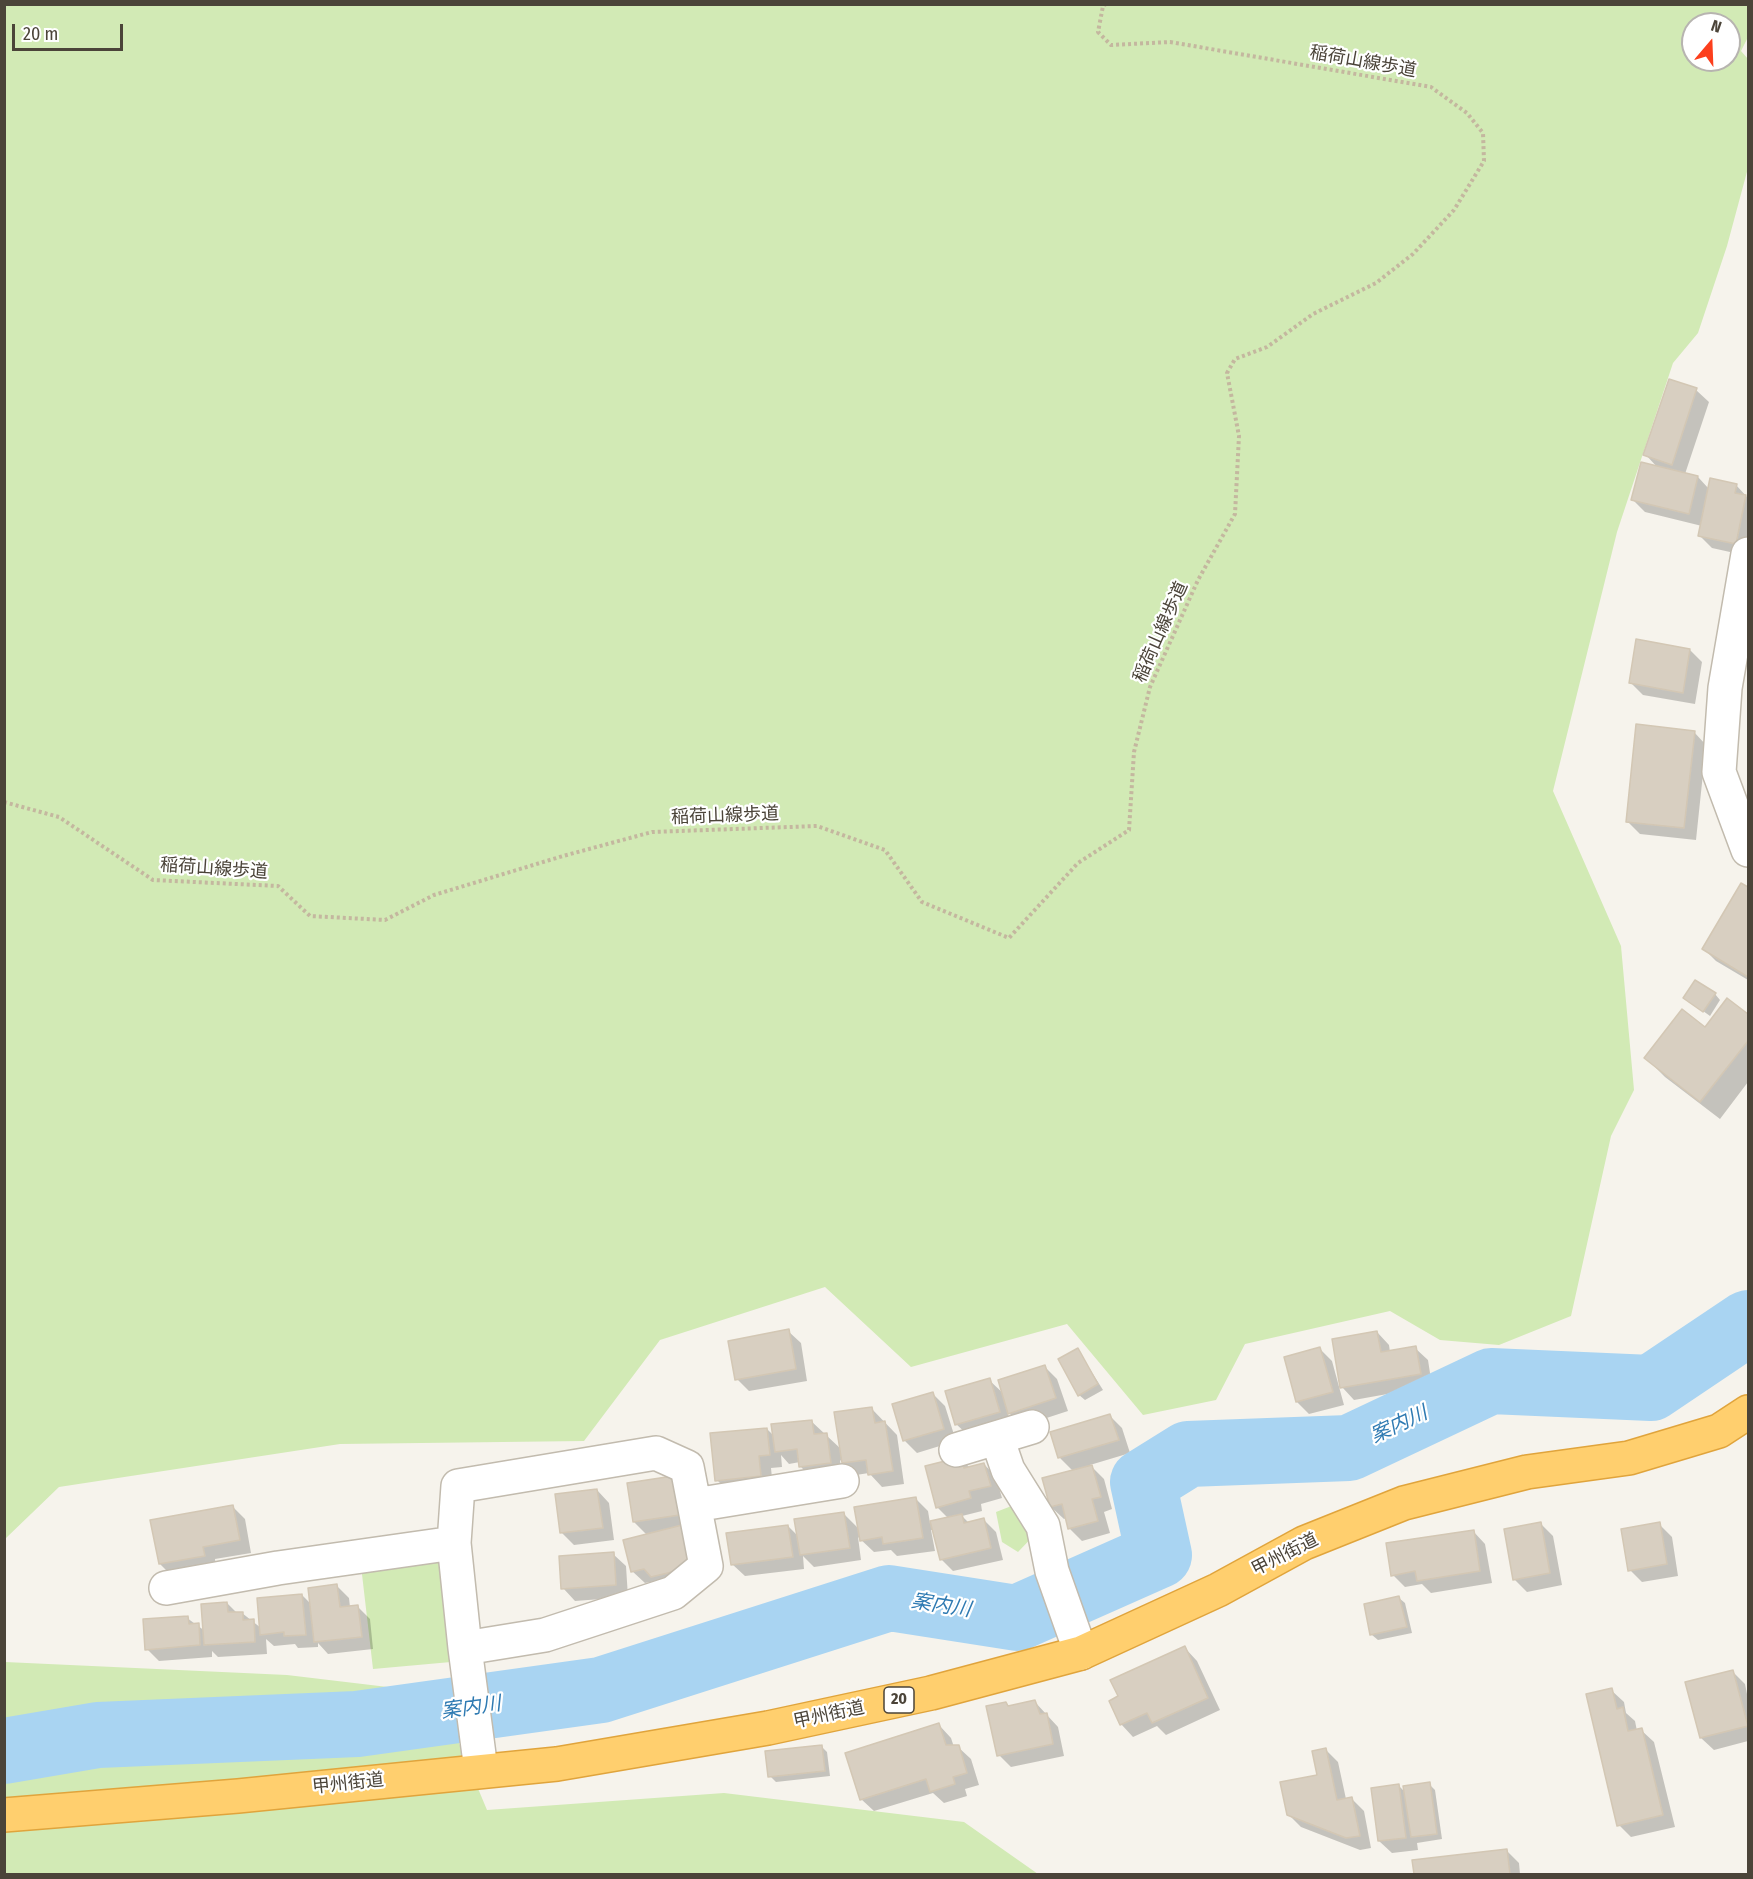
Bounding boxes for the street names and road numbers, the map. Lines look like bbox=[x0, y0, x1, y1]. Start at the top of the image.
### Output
street label: 稲荷山線歩道 bbox=[1308, 42, 1418, 82]
street label: 稲荷山線歩道 bbox=[1129, 578, 1193, 686]
street label: 稲荷山線歩道 bbox=[671, 803, 779, 829]
street label: 稲荷山線歩道 bbox=[159, 854, 269, 884]
street label: 甲州街道 bbox=[1248, 1529, 1322, 1581]
road number: 20 bbox=[884, 1687, 914, 1713]
street label: 甲州街道 bbox=[792, 1697, 866, 1733]
street label: 甲州街道 bbox=[311, 1769, 385, 1799]

